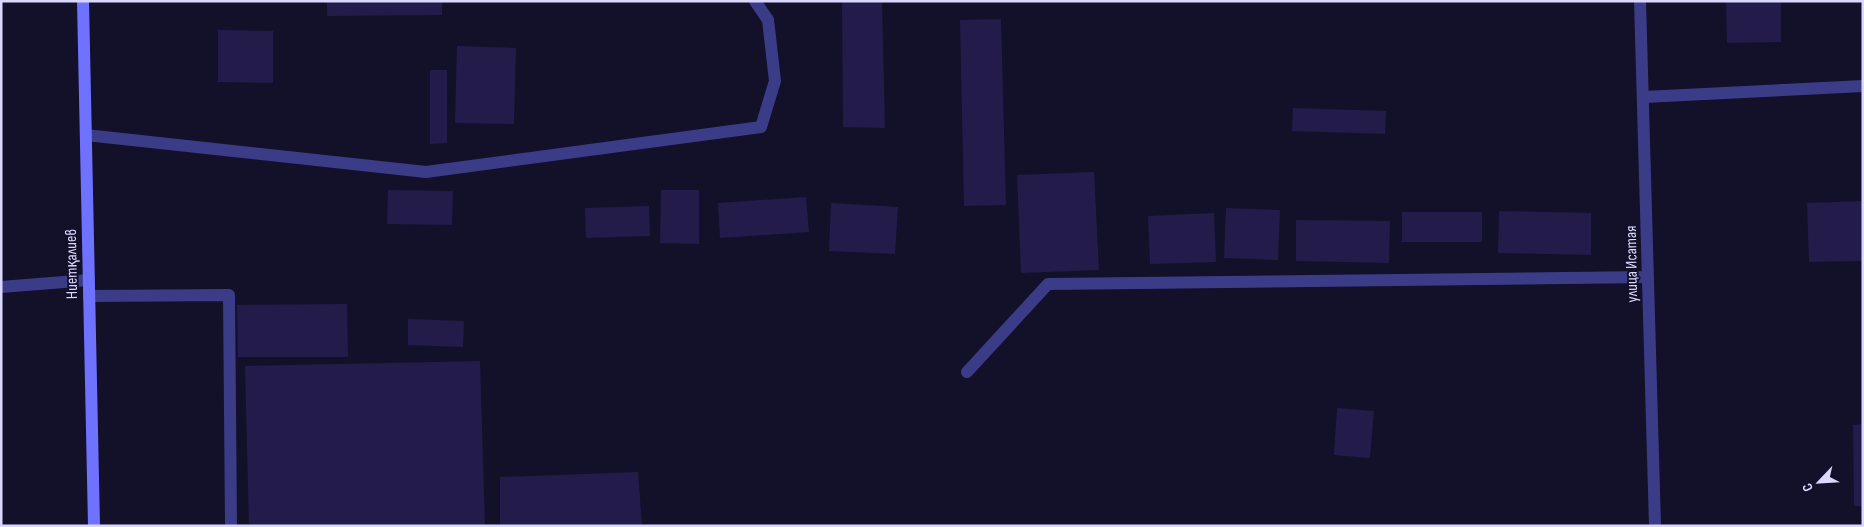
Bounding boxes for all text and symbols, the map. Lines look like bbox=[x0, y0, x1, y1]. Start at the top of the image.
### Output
street label: улица Исатая bbox=[1622, 225, 1642, 303]
street label: Ниетқалиев bbox=[62, 229, 82, 299]
north arrow bbox=[1794, 457, 1844, 507]
text: С bbox=[1798, 480, 1817, 494]

